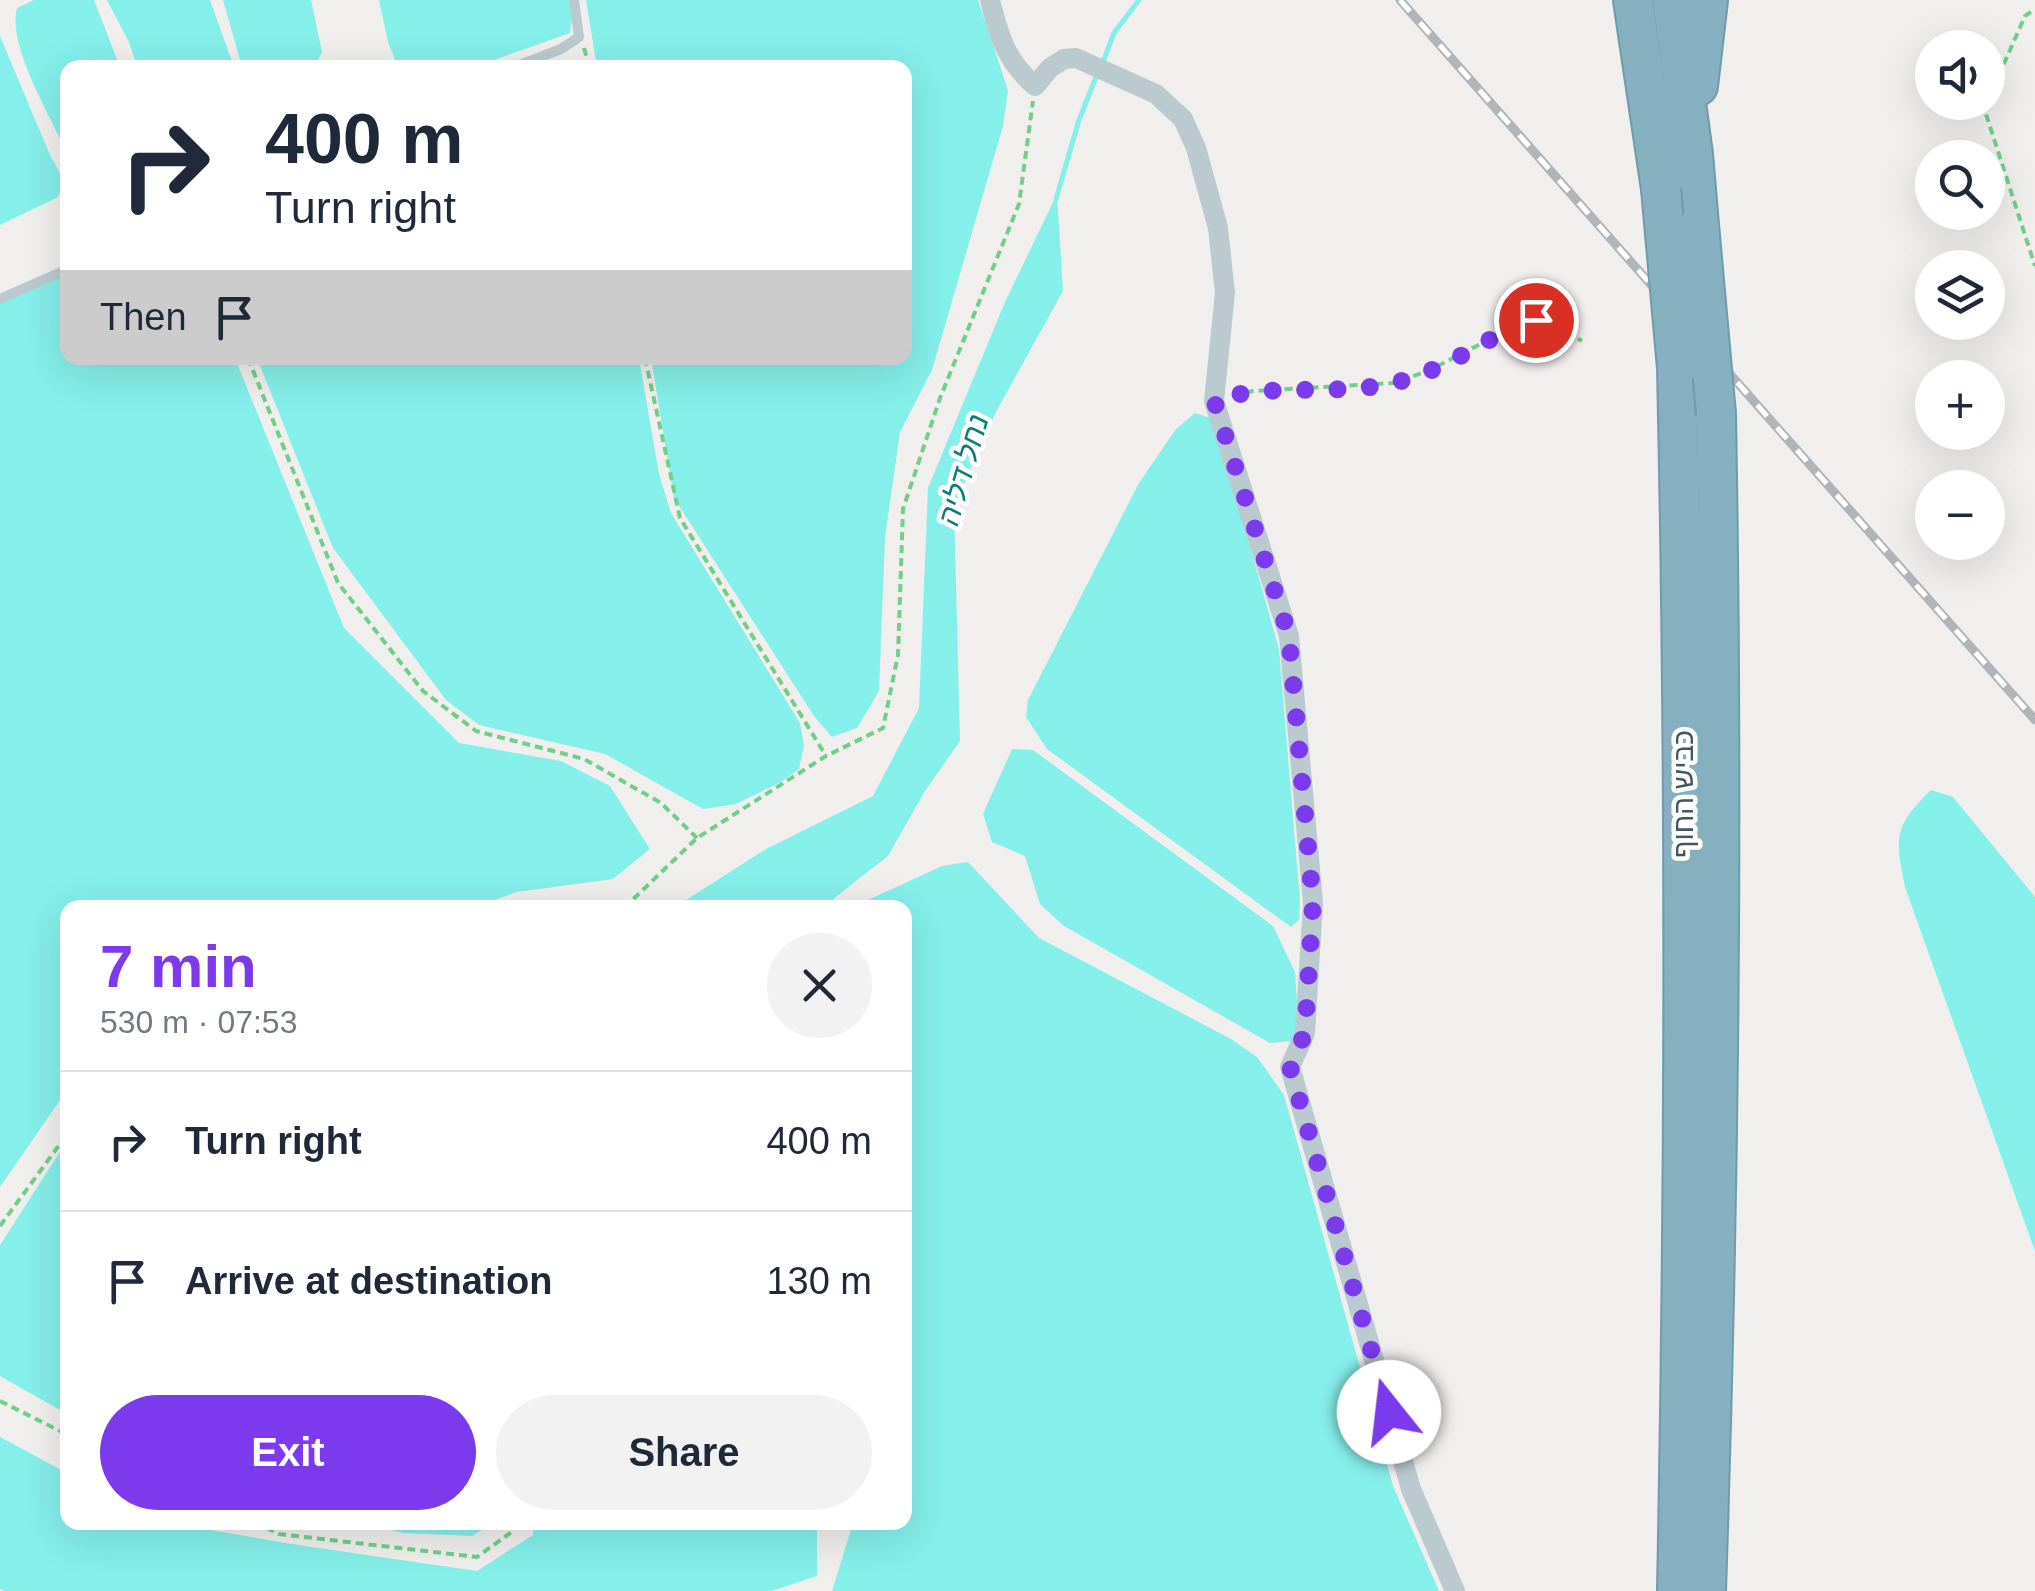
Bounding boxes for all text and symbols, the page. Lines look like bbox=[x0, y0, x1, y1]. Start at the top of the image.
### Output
map controls bbox=[1915, 30, 2005, 560]
button: sound bbox=[1915, 30, 2005, 120]
icon: right bbox=[100, 100, 230, 230]
text: 400 m bbox=[265, 100, 463, 178]
button: search bbox=[1915, 140, 2005, 230]
text: Turn right bbox=[265, 182, 456, 233]
button: layers bbox=[1915, 250, 2005, 340]
pin bbox=[1494, 278, 1579, 363]
icon: arrive bbox=[207, 290, 262, 345]
icon: arrive bbox=[1509, 293, 1564, 348]
text: Then bbox=[100, 296, 187, 338]
button: + bbox=[1915, 360, 2005, 450]
water label: נחל דליה bbox=[931, 410, 995, 530]
button: − bbox=[1915, 470, 2005, 560]
street label: כביש החוף bbox=[1668, 730, 1699, 858]
text: 7 min bbox=[100, 933, 257, 1000]
button: close bbox=[767, 933, 872, 1038]
text: 530 m · 07:53 bbox=[100, 1004, 297, 1040]
icon: right bbox=[100, 1114, 155, 1169]
text: Turn right bbox=[185, 1120, 362, 1162]
text: 400 m bbox=[766, 1120, 872, 1162]
icon: arrive bbox=[100, 1254, 155, 1309]
text: Arrive at destination bbox=[185, 1260, 552, 1302]
text: 130 m bbox=[766, 1260, 872, 1302]
position arrow bbox=[1337, 1360, 1441, 1464]
button: Exit bbox=[100, 1395, 476, 1510]
button: Share bbox=[496, 1395, 872, 1510]

